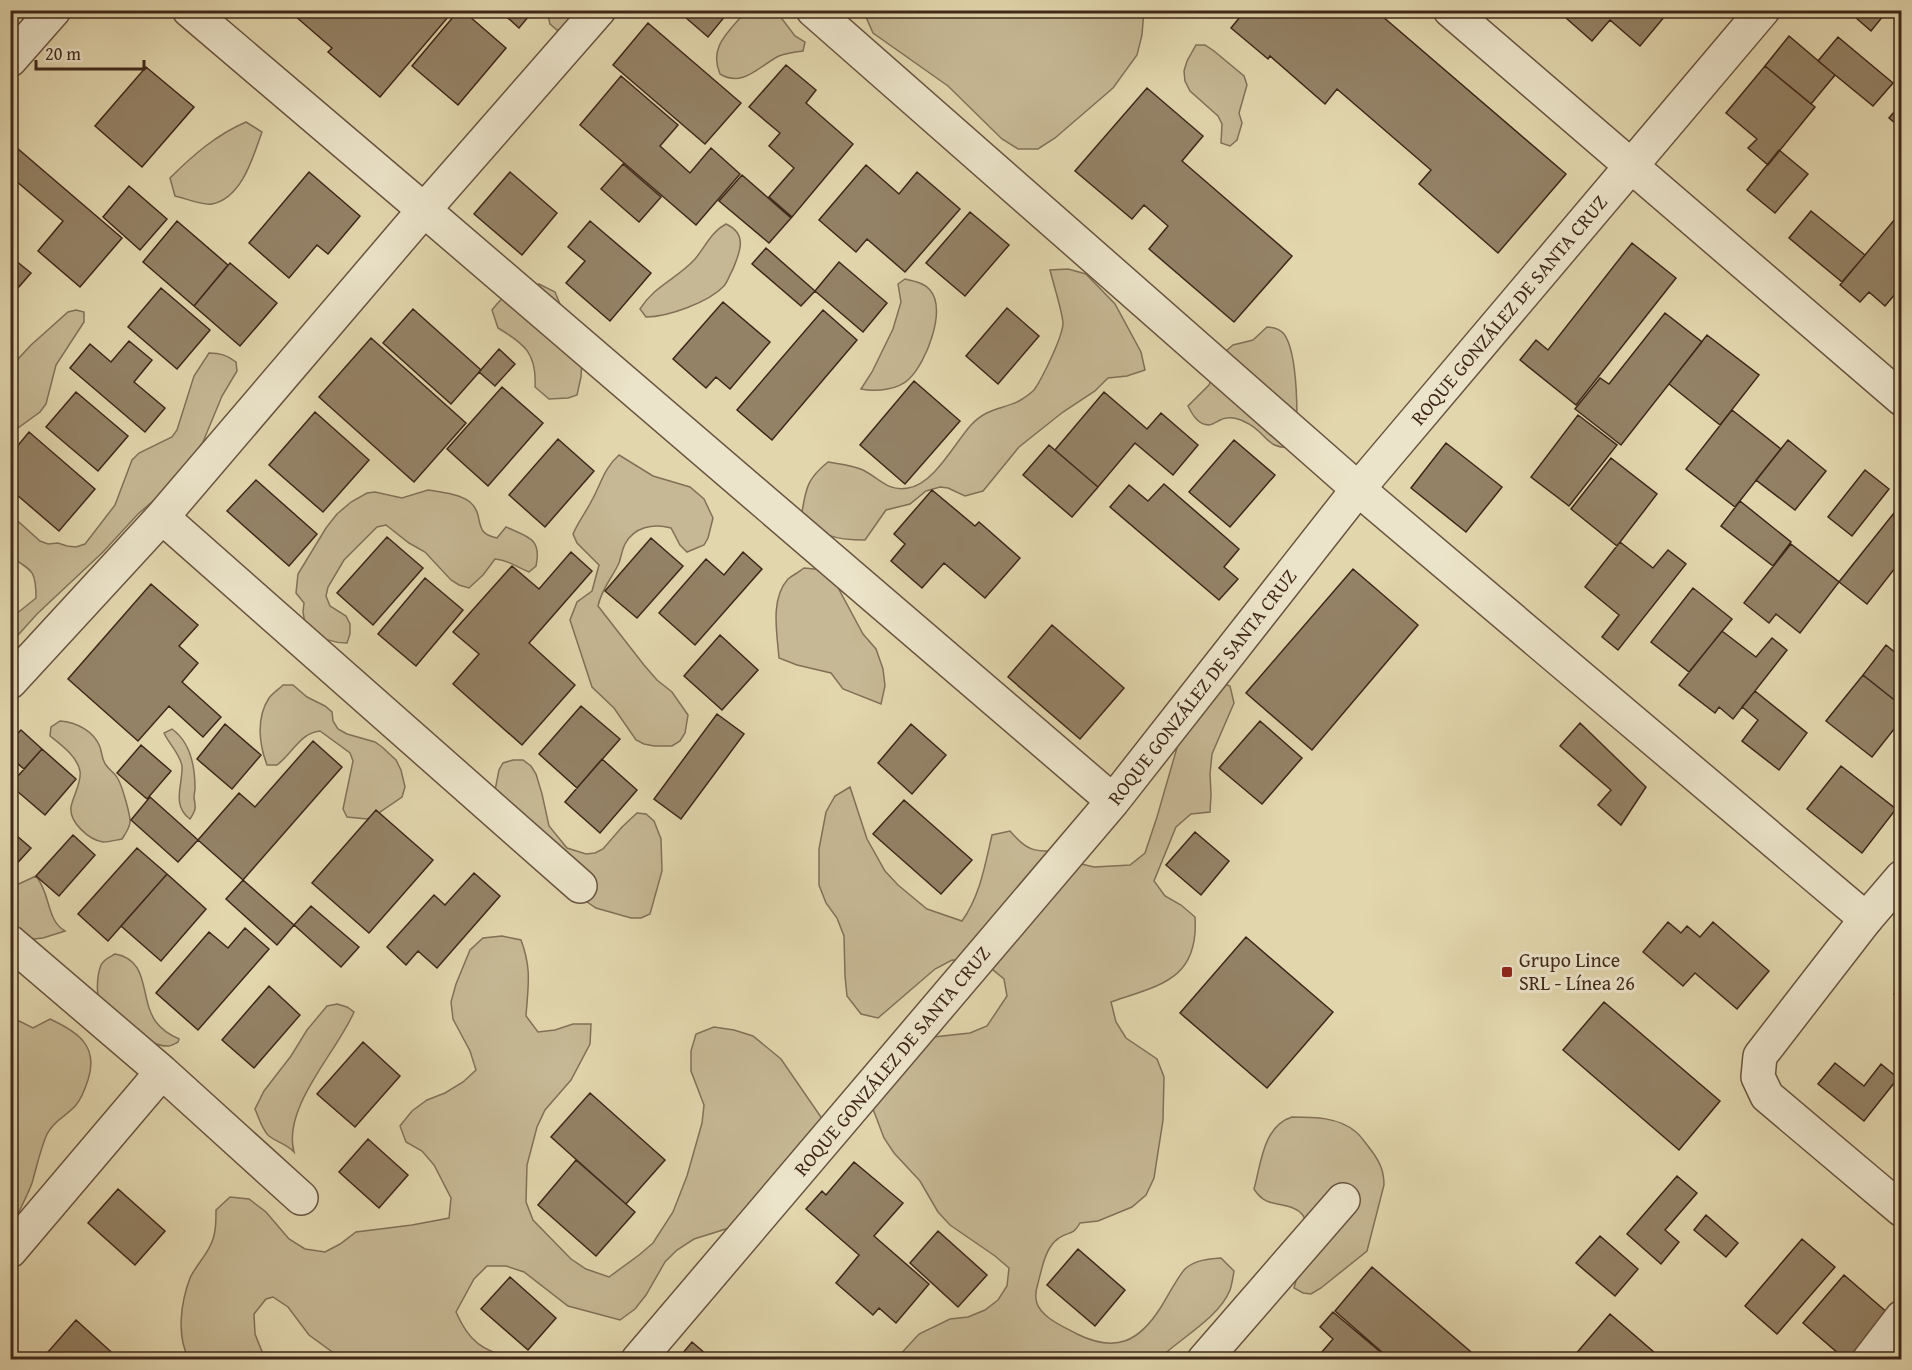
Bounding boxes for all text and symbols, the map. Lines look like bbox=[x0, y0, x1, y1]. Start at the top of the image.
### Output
scale bar bbox=[36, 33, 144, 71]
text: 20 m bbox=[45, 40, 81, 67]
street label: ROQUE GONZÁLEZ DE SANTA CRUZ bbox=[1404, 188, 1614, 431]
street label: ROQUE GONZÁLEZ DE SANTA CRUZ bbox=[1100, 563, 1303, 811]
street label: ROQUE GONZÁLEZ DE SANTA CRUZ bbox=[787, 939, 997, 1182]
place label: Grupo Lince SRL - Línea 26 bbox=[1519, 945, 1635, 997]
marker: Grupo Lince SRL - Línea 26 bbox=[1500, 965, 1514, 979]

